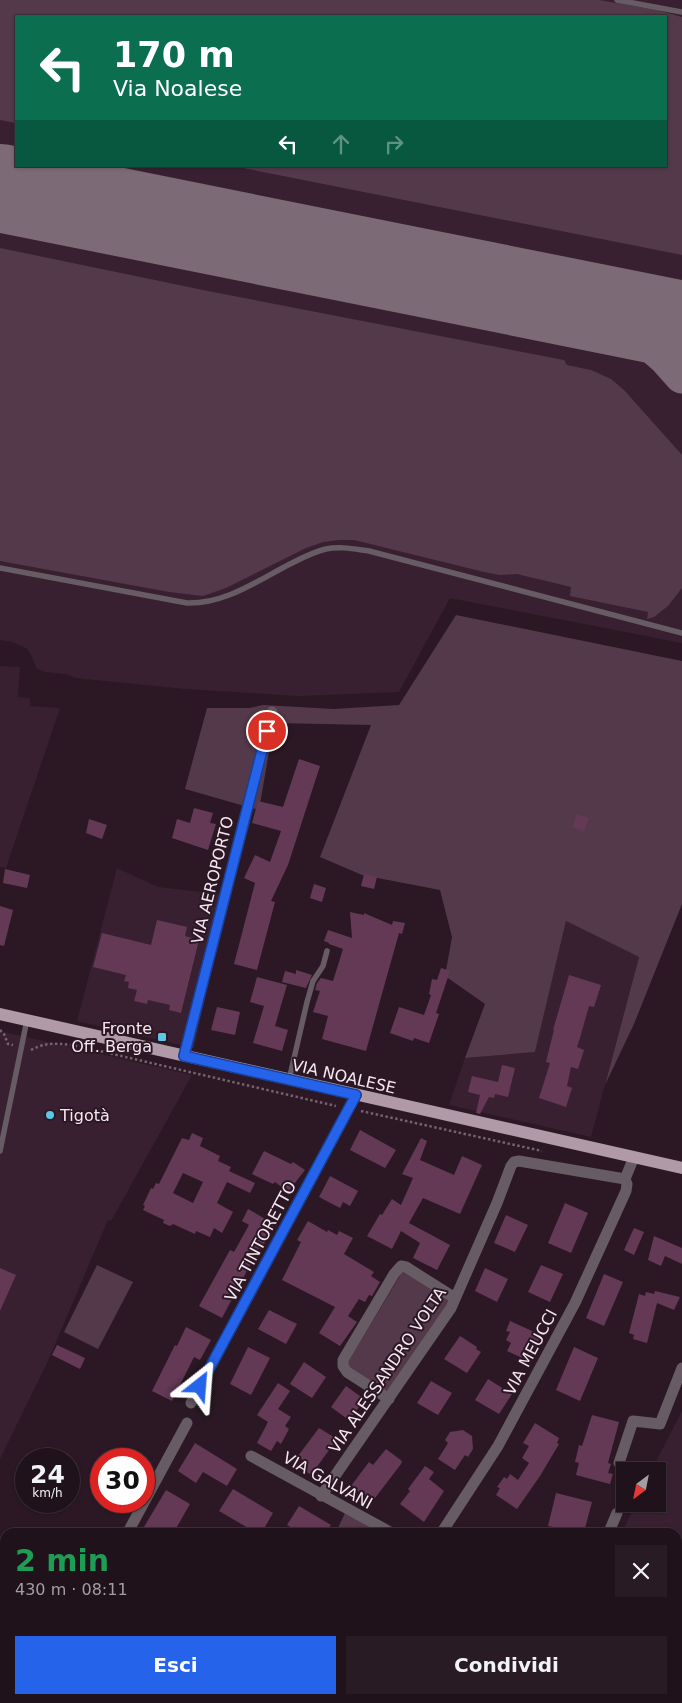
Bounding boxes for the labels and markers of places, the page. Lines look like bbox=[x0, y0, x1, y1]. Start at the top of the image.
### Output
pin bbox=[246, 710, 288, 752]
place label: Fronte Off. Berga bbox=[71, 1019, 152, 1056]
marker: Fronte Off. Berga bbox=[156, 1031, 168, 1043]
place label: Tigotà bbox=[59, 1106, 110, 1125]
marker: Tigotà bbox=[44, 1109, 56, 1121]

